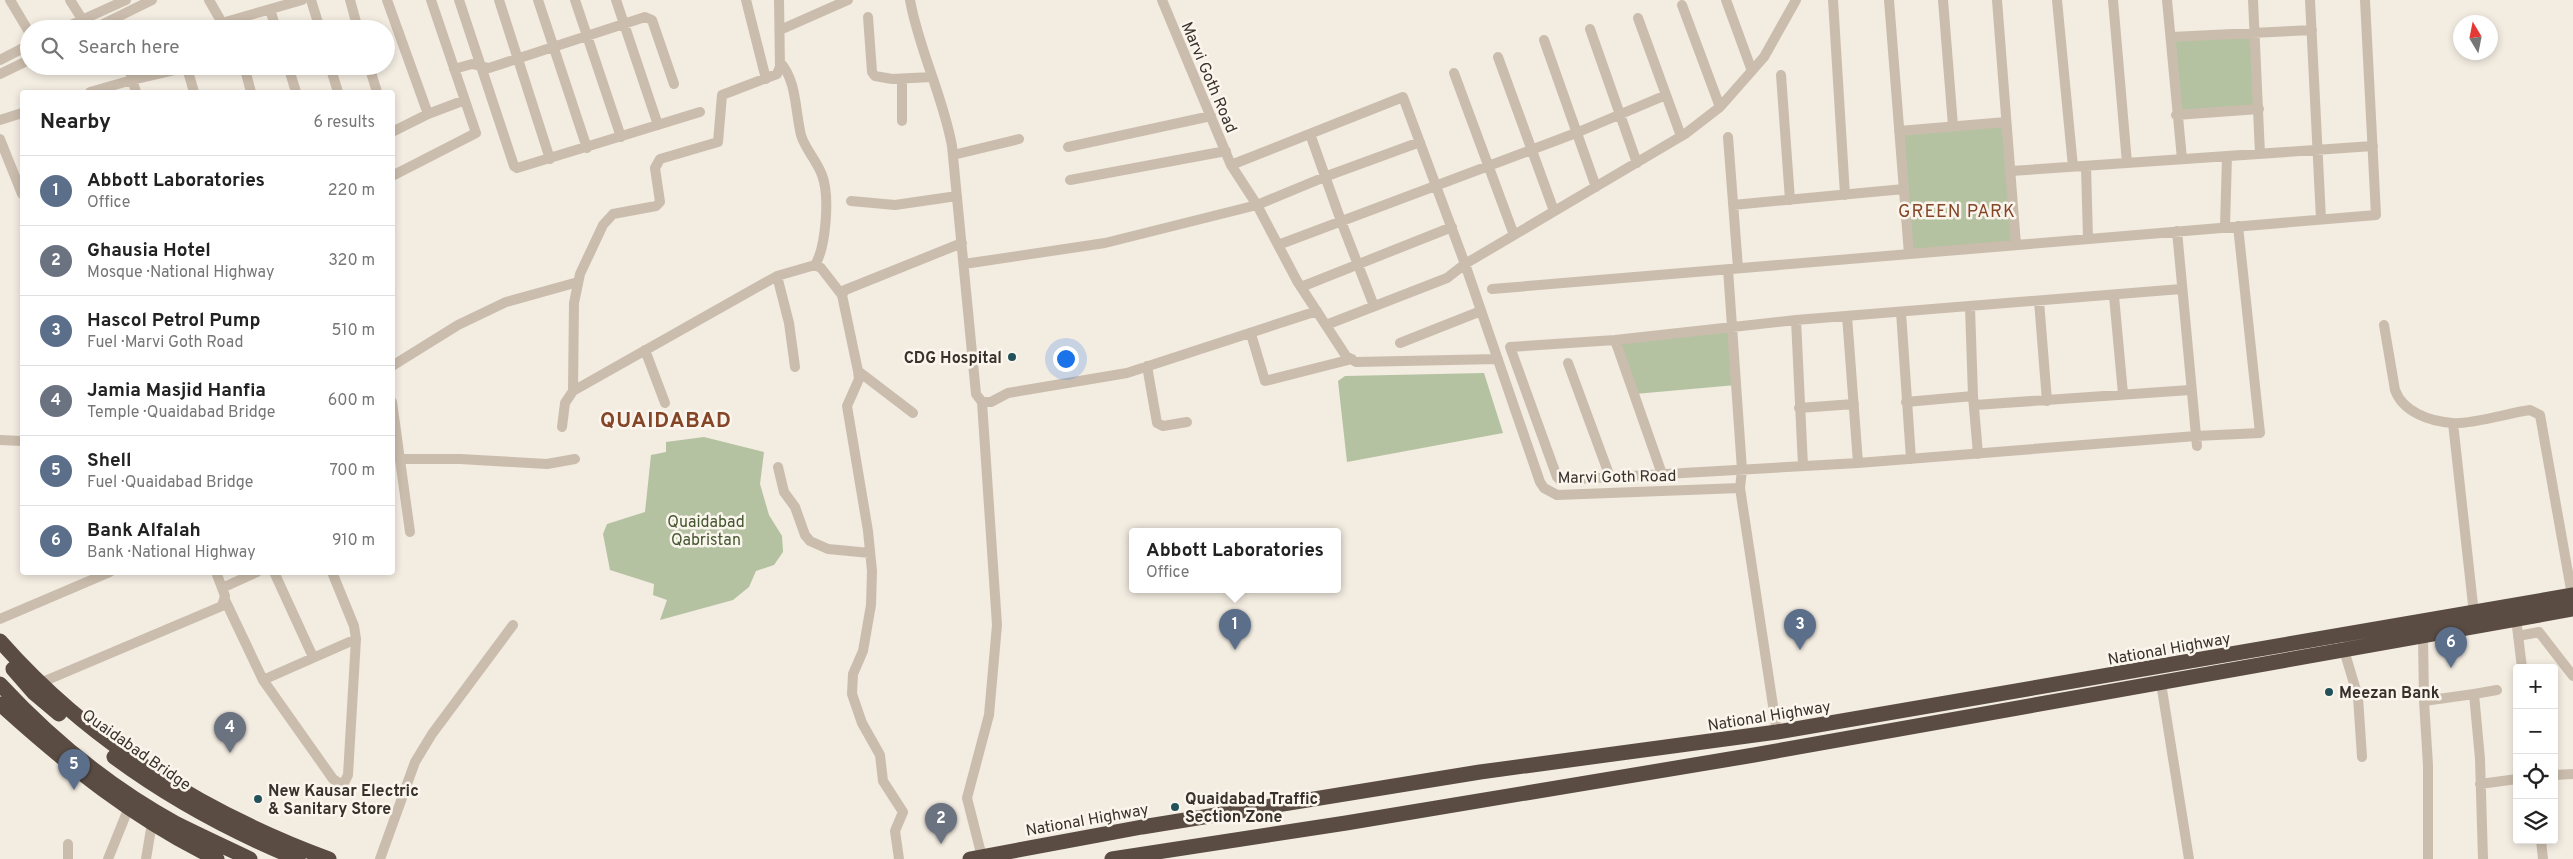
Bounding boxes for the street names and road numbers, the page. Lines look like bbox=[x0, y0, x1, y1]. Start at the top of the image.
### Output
street label: Marvi Goth Road bbox=[1176, 19, 1241, 136]
street label: Marvi Goth Road bbox=[1558, 467, 1677, 489]
street label: National Highway bbox=[2106, 629, 2232, 671]
street label: National Highway bbox=[1706, 697, 1832, 737]
street label: Quaidabad Bridge bbox=[77, 706, 194, 796]
street label: National Highway bbox=[1024, 800, 1150, 842]

